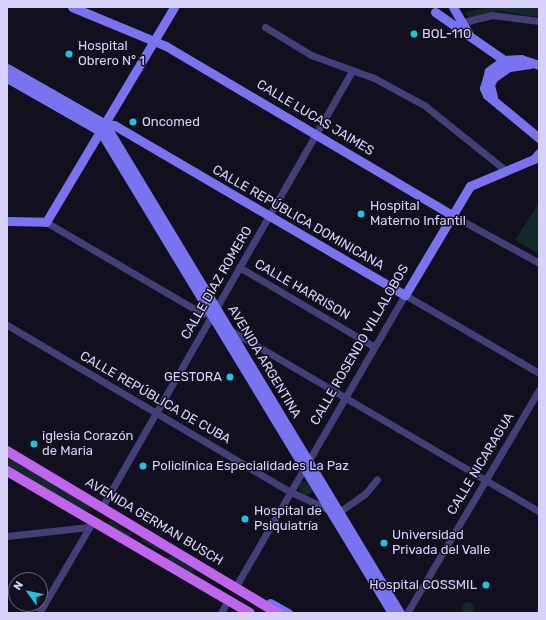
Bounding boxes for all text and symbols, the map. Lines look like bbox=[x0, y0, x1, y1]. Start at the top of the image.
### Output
place label: BOL-110 bbox=[422, 26, 471, 42]
marker: BOL-110 bbox=[409, 29, 419, 39]
place label: Hospital Obrero N° 1 bbox=[78, 39, 145, 70]
marker: Hospital Obrero N° 1 bbox=[63, 48, 75, 60]
street label: CALLE LUCAS JAIMES bbox=[253, 77, 377, 159]
place label: Oncomed bbox=[142, 114, 200, 130]
marker: Oncomed bbox=[127, 116, 139, 128]
street label: CALLE REPÚBLICA DOMINICANA bbox=[209, 162, 387, 274]
place label: Hospital Materno Infantil bbox=[370, 199, 466, 230]
marker: Hospital Materno Infantil bbox=[355, 208, 367, 220]
street label: CALLE DIAZ ROMERO bbox=[178, 224, 256, 342]
street label: CALLE HARRISON bbox=[252, 256, 352, 324]
street label: CALLE ROSENDO VILLALOBOS bbox=[307, 262, 413, 428]
street label: AVENIDA ARGENTINA bbox=[224, 302, 304, 422]
street label: CALLE REPÚBLICA DE CUBA bbox=[77, 348, 233, 448]
place label: GESTORA bbox=[164, 369, 222, 385]
marker: GESTORA bbox=[225, 372, 235, 382]
street label: CALLE NICARAGUA bbox=[444, 410, 518, 518]
place label: iglesia Corazón de Maria bbox=[42, 429, 133, 460]
marker: iglesia Corazón de Maria bbox=[29, 439, 39, 449]
place label: Policlínica Especialidades La Paz bbox=[152, 458, 349, 474]
marker: Policlínica Especialidades La Paz bbox=[137, 460, 149, 472]
street label: AVENIDA GERMAN BUSCH bbox=[82, 475, 226, 569]
place label: Hospital de Psiquiatría bbox=[254, 504, 322, 535]
marker: Hospital de Psiquiatría bbox=[239, 513, 251, 525]
place label: Universidad Privada del Valle bbox=[392, 528, 491, 559]
marker: Universidad Privada del Valle bbox=[379, 538, 389, 548]
north arrow bbox=[8, 572, 48, 612]
place label: Hospital COSSMIL bbox=[369, 577, 477, 593]
text: N bbox=[11, 579, 26, 593]
marker: Hospital COSSMIL bbox=[480, 579, 492, 591]

